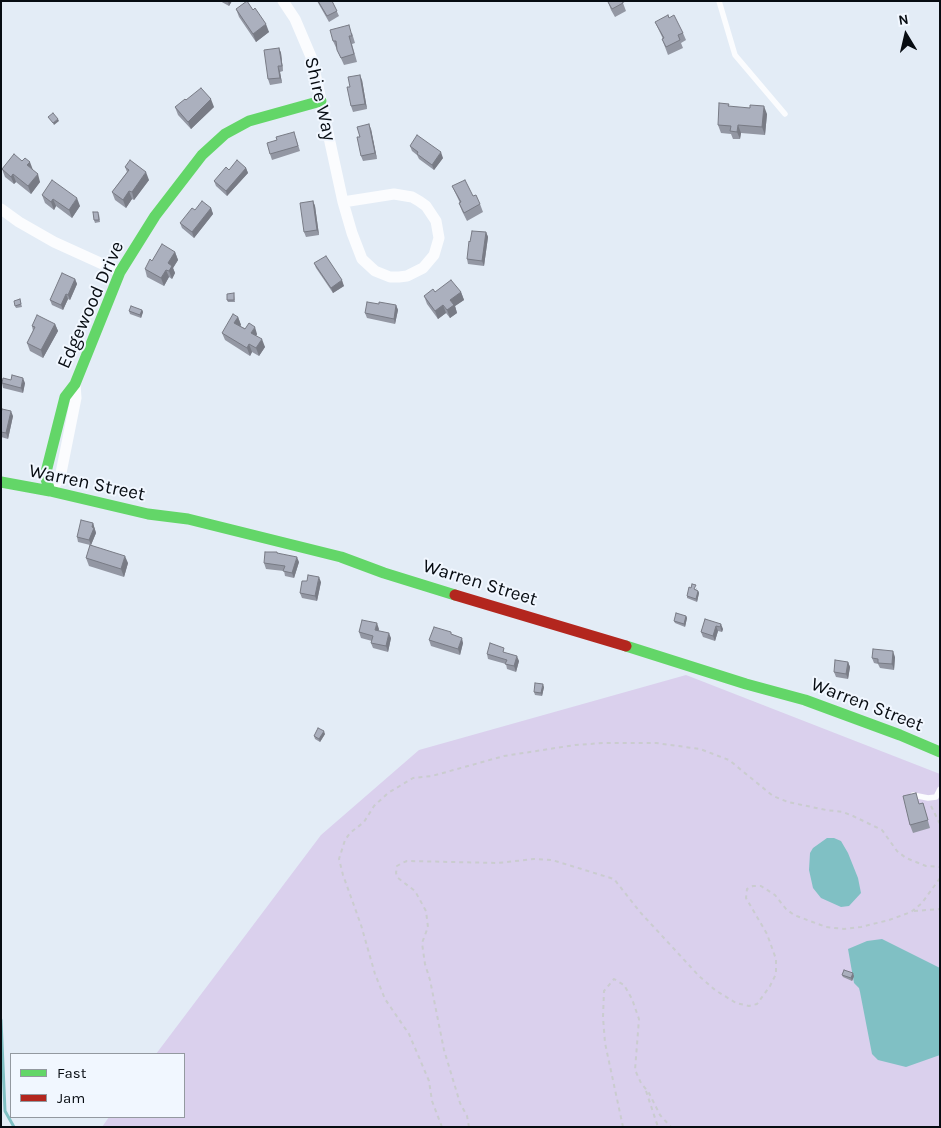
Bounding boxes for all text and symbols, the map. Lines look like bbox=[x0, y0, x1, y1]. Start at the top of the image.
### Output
north arrow bbox=[881, 10, 931, 60]
text: N bbox=[897, 11, 910, 29]
street label: Shire Way bbox=[299, 55, 341, 143]
street label: Edgewood Drive bbox=[53, 238, 129, 372]
street label: Warren Street bbox=[27, 460, 147, 506]
street label: Warren Street bbox=[420, 555, 540, 611]
street label: Warren Street bbox=[808, 673, 926, 737]
legend bbox=[10, 1053, 185, 1118]
text: Fast bbox=[57, 1064, 86, 1082]
text: Jam bbox=[57, 1089, 85, 1107]

